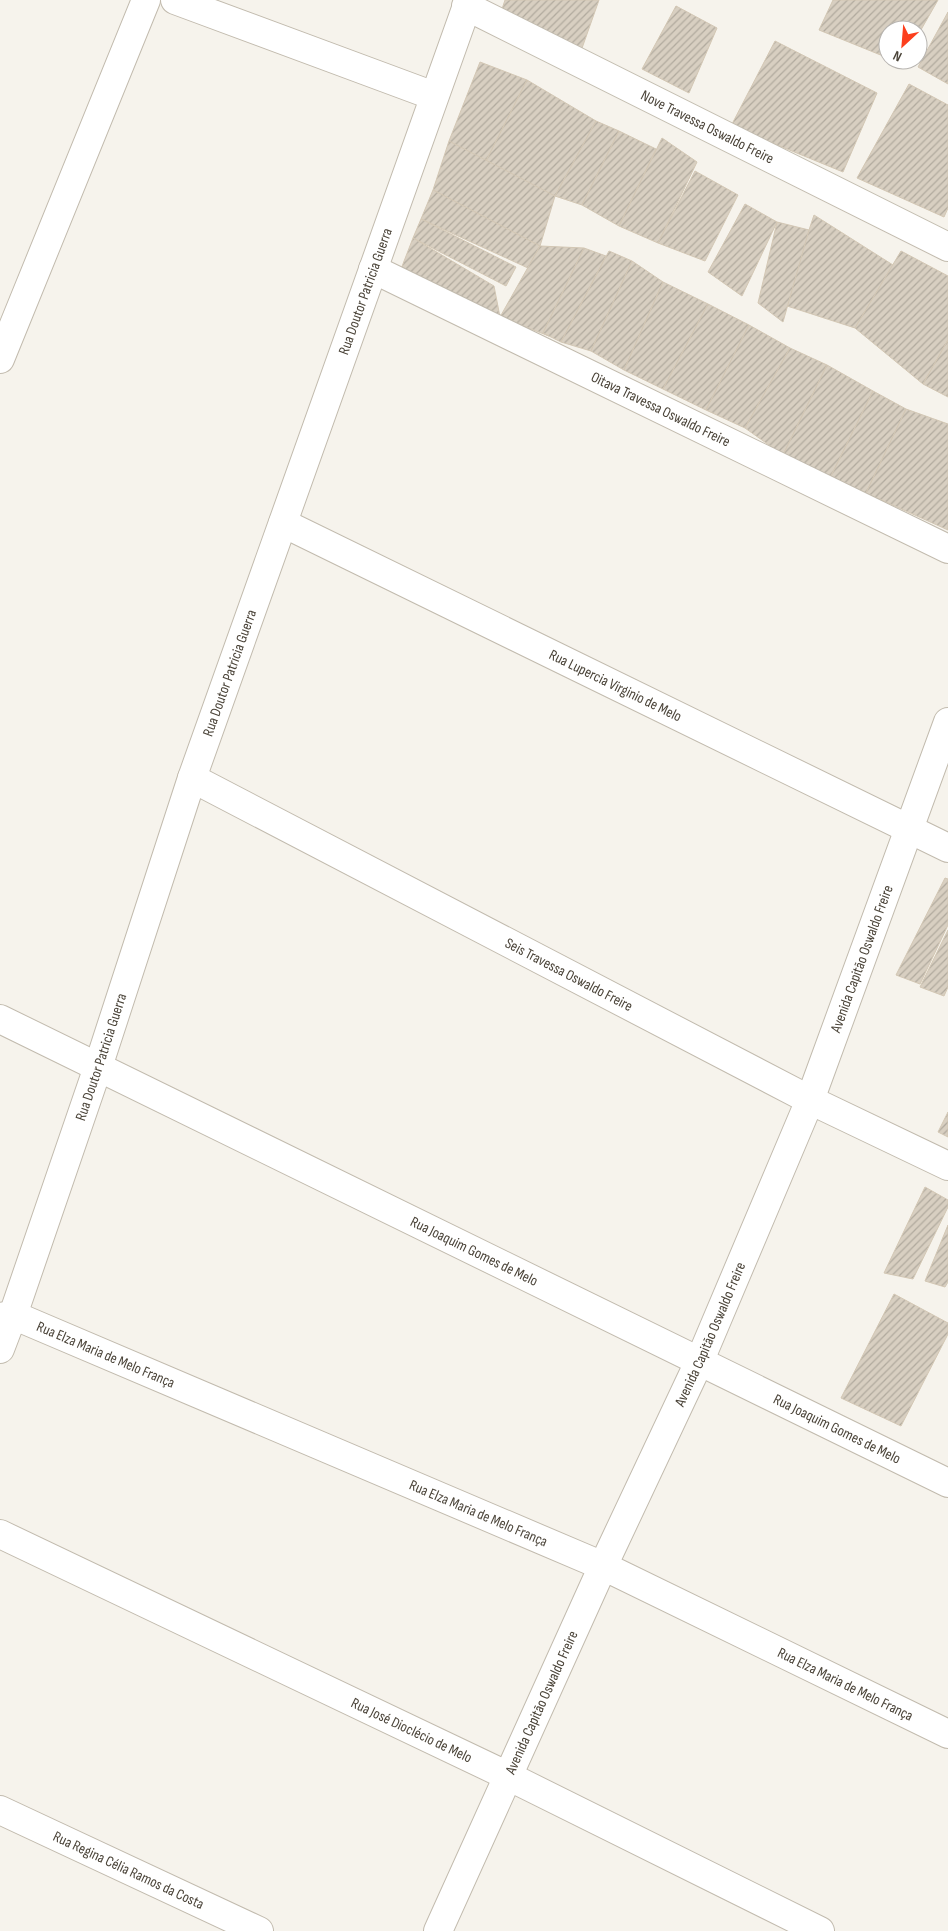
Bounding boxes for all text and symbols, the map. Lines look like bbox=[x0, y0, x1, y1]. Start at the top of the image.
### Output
north arrow bbox=[878, 20, 928, 70]
text: N bbox=[890, 47, 905, 66]
street label: Nove Travessa Oswaldo Freire bbox=[638, 86, 777, 168]
street label: Rua Doutor Patricia Guerra bbox=[334, 225, 397, 357]
street label: Oitava Travessa Oswaldo Freire bbox=[588, 367, 733, 451]
street label: Rua Doutor Patricia Guerra bbox=[198, 607, 261, 739]
street label: Rua Lupercia Virginio de Melo bbox=[546, 645, 685, 726]
street label: Avenida Capitão Oswaldo Freire bbox=[826, 882, 897, 1036]
street label: Seis Travessa Oswaldo Freire bbox=[502, 933, 636, 1015]
street label: Rua Doutor Patricia Guerra bbox=[71, 991, 131, 1123]
street label: Rua Joaquim Gomes de Melo bbox=[407, 1212, 541, 1290]
street label: Avenida Capitão Oswaldo Freire bbox=[670, 1259, 750, 1410]
street label: Rua Elza Maria de Melo França bbox=[34, 1317, 178, 1392]
street label: Rua Joaquim Gomes de Melo bbox=[770, 1389, 904, 1468]
street label: Rua Elza Maria de Melo França bbox=[406, 1475, 551, 1551]
street label: Avenida Capitão Oswaldo Freire bbox=[500, 1627, 582, 1778]
street label: Rua Elza Maria de Melo França bbox=[775, 1643, 917, 1725]
street label: Rua José Dioclécio de Melo bbox=[348, 1693, 475, 1767]
street label: Rua Regina Célia Ramos da Costa bbox=[50, 1827, 207, 1914]

